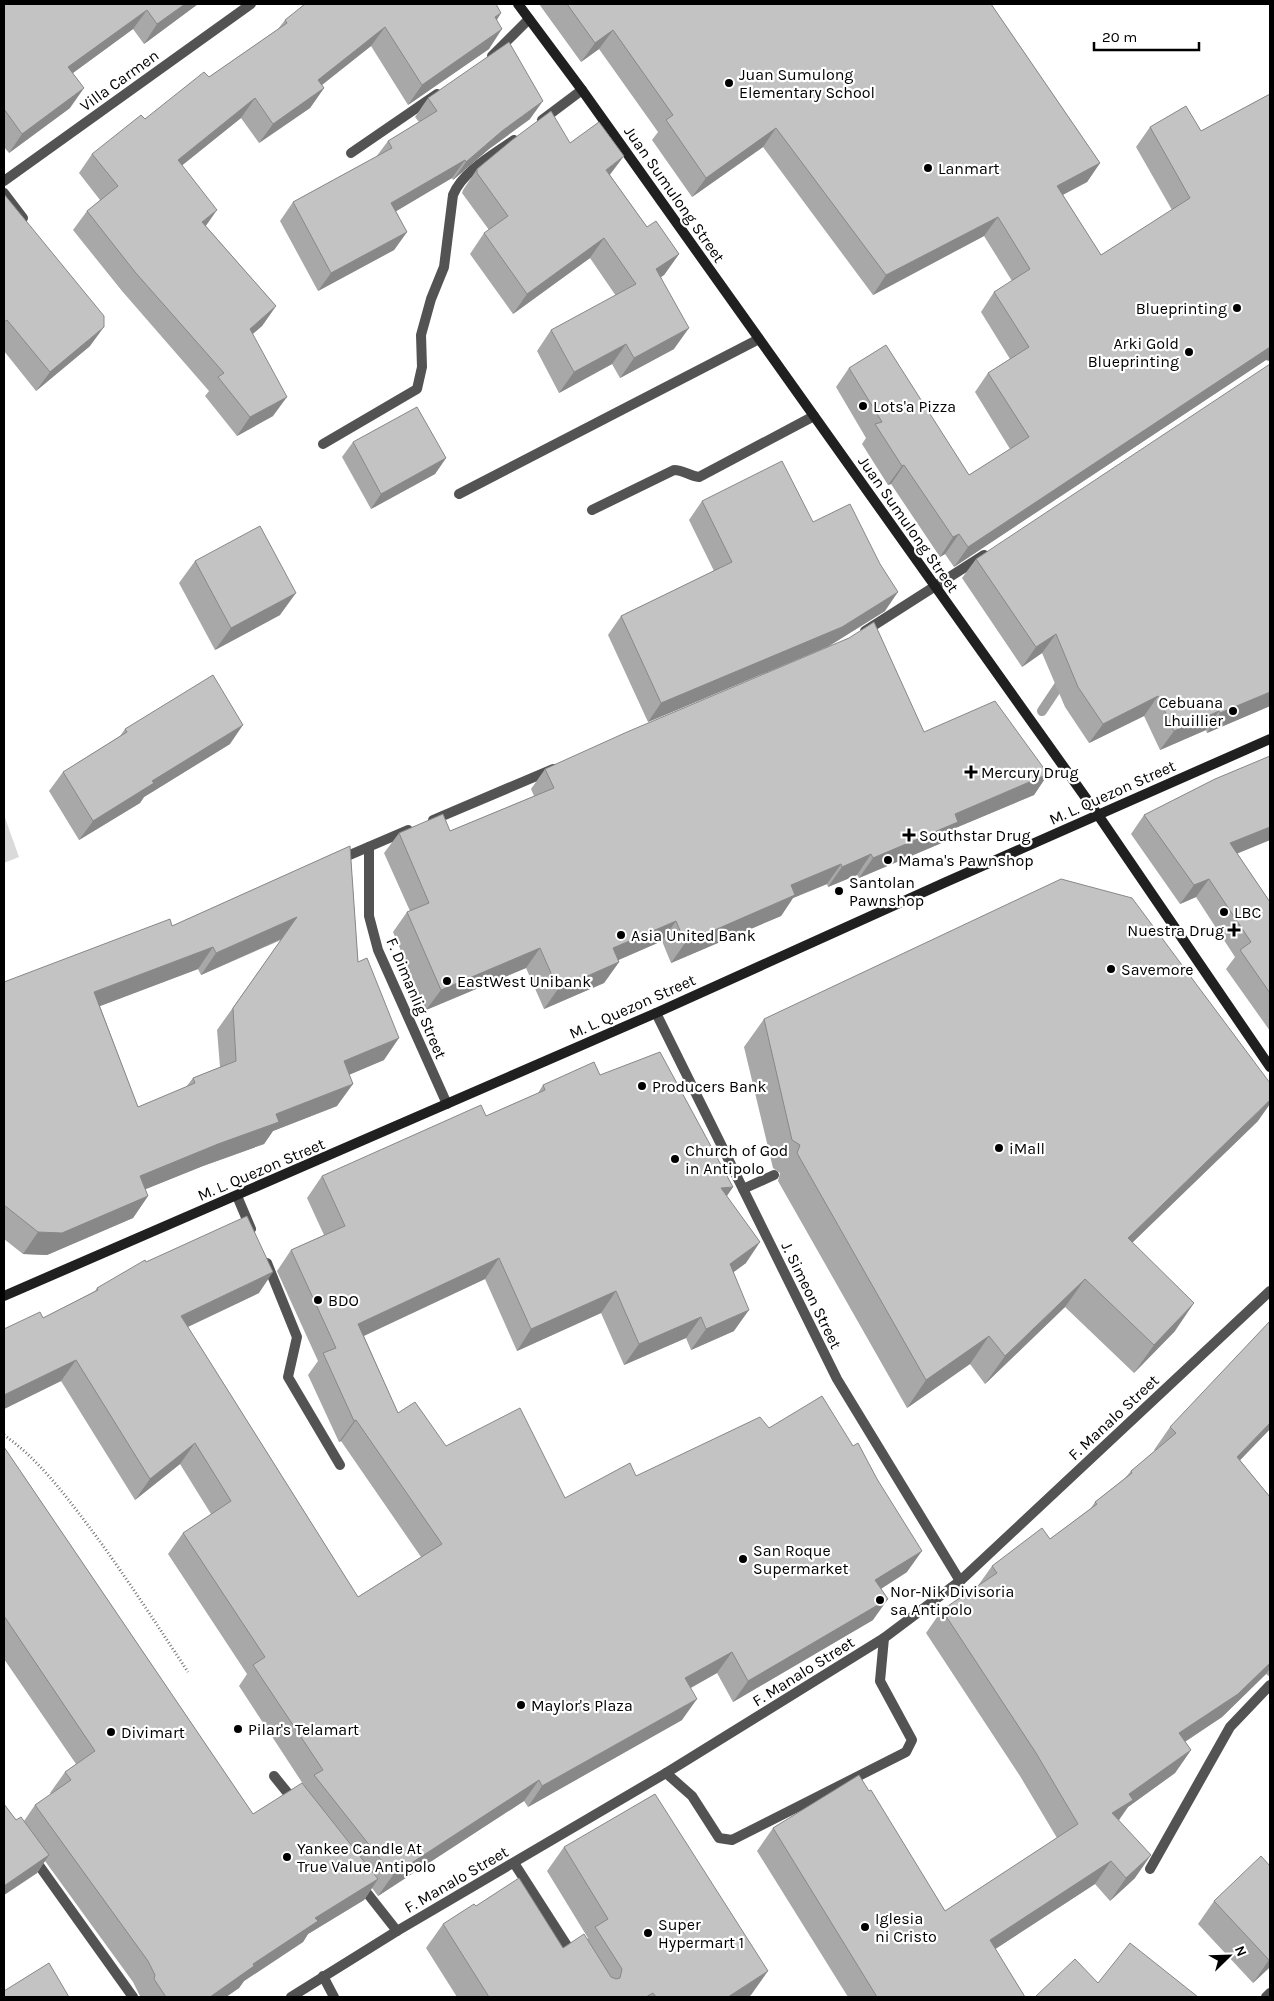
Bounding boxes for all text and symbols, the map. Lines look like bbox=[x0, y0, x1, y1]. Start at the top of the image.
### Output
scale bar bbox=[1094, 20, 1199, 52]
text: 20 m bbox=[1102, 28, 1137, 46]
street label: Villa Carmen bbox=[76, 46, 162, 115]
place label: Juan Sumulong Elementary School bbox=[739, 65, 875, 102]
marker: Juan Sumulong Elementary School bbox=[723, 77, 735, 89]
street label: Juan Sumulong Street bbox=[620, 122, 729, 266]
place label: Lanmart bbox=[938, 159, 1000, 178]
marker: Lanmart bbox=[922, 162, 934, 174]
place label: Blueprinting bbox=[1136, 299, 1227, 318]
marker: Blueprinting bbox=[1231, 302, 1243, 314]
place label: Arki Gold Blueprinting bbox=[1088, 334, 1179, 371]
marker: Arki Gold Blueprinting bbox=[1183, 346, 1195, 358]
place label: Lots'a Pizza bbox=[873, 397, 956, 416]
marker: Lots'a Pizza bbox=[857, 400, 869, 412]
street label: Juan Sumulong Street bbox=[854, 452, 963, 596]
place label: Cebuana Lhuillier bbox=[1159, 693, 1223, 730]
marker: Cebuana Lhuillier bbox=[1227, 705, 1239, 717]
street label: M. L. Quezon Street bbox=[1046, 756, 1178, 829]
place label: Mercury Drug bbox=[981, 763, 1079, 782]
marker: Mercury Drug bbox=[965, 766, 977, 778]
place label: Southstar Drug bbox=[919, 826, 1031, 845]
marker: Southstar Drug bbox=[903, 829, 915, 841]
place label: Mama's Pawnshop bbox=[898, 851, 1034, 870]
marker: Mama's Pawnshop bbox=[882, 854, 894, 866]
place label: Santolan Pawnshop bbox=[849, 873, 924, 910]
marker: Santolan Pawnshop bbox=[833, 885, 845, 897]
place label: LBC bbox=[1234, 903, 1261, 922]
marker: LBC bbox=[1218, 906, 1230, 918]
place label: Nuestra Drug bbox=[1127, 921, 1224, 940]
marker: Nuestra Drug bbox=[1228, 924, 1240, 936]
place label: Asia United Bank bbox=[631, 926, 756, 945]
marker: Asia United Bank bbox=[615, 929, 627, 941]
street label: F. Dimanlig Street bbox=[382, 935, 451, 1062]
place label: Savemore bbox=[1121, 960, 1193, 979]
marker: Savemore bbox=[1105, 963, 1117, 975]
street label: M. L. Quezon Street bbox=[566, 970, 698, 1043]
place label: EastWest Unibank bbox=[457, 972, 591, 991]
marker: EastWest Unibank bbox=[441, 975, 453, 987]
place label: Producers Bank bbox=[652, 1077, 766, 1096]
marker: Producers Bank bbox=[636, 1080, 648, 1092]
street label: M. L. Quezon Street bbox=[195, 1134, 328, 1205]
place label: iMall bbox=[1009, 1139, 1045, 1158]
place label: Church of God in Antipolo bbox=[685, 1141, 788, 1178]
marker: iMall bbox=[993, 1142, 1005, 1154]
marker: Church of God in Antipolo bbox=[669, 1153, 681, 1165]
street label: J. Simeon Street bbox=[777, 1239, 846, 1352]
place label: BDO bbox=[328, 1291, 359, 1310]
marker: BDO bbox=[312, 1294, 324, 1306]
street label: F. Manalo Street bbox=[1064, 1371, 1163, 1464]
place label: San Roque Supermarket bbox=[753, 1541, 849, 1578]
marker: San Roque Supermarket bbox=[737, 1553, 749, 1565]
place label: Nor-Nik Divisoria sa Antipolo bbox=[890, 1582, 1014, 1619]
marker: Nor-Nik Divisoria sa Antipolo bbox=[874, 1594, 886, 1606]
street label: F. Manalo Street bbox=[749, 1632, 858, 1710]
place label: Maylor's Plaza bbox=[531, 1696, 633, 1715]
marker: Maylor's Plaza bbox=[515, 1699, 527, 1711]
place label: Pilar's Telamart bbox=[248, 1720, 359, 1739]
place label: Divimart bbox=[121, 1723, 185, 1742]
marker: Pilar's Telamart bbox=[232, 1723, 244, 1735]
marker: Divimart bbox=[105, 1726, 117, 1738]
place label: Yankee Candle At True Value Antipolo bbox=[297, 1839, 436, 1876]
street label: F. Manalo Street bbox=[401, 1842, 512, 1917]
marker: Yankee Candle At True Value Antipolo bbox=[281, 1851, 293, 1863]
place label: Iglesia ni Cristo bbox=[875, 1909, 937, 1946]
place label: Super Hypermart 1 bbox=[658, 1915, 744, 1952]
marker: Iglesia ni Cristo bbox=[859, 1921, 871, 1933]
marker: Super Hypermart 1 bbox=[642, 1927, 654, 1939]
north arrow bbox=[1204, 1931, 1254, 1981]
text: N bbox=[1231, 1943, 1250, 1959]

